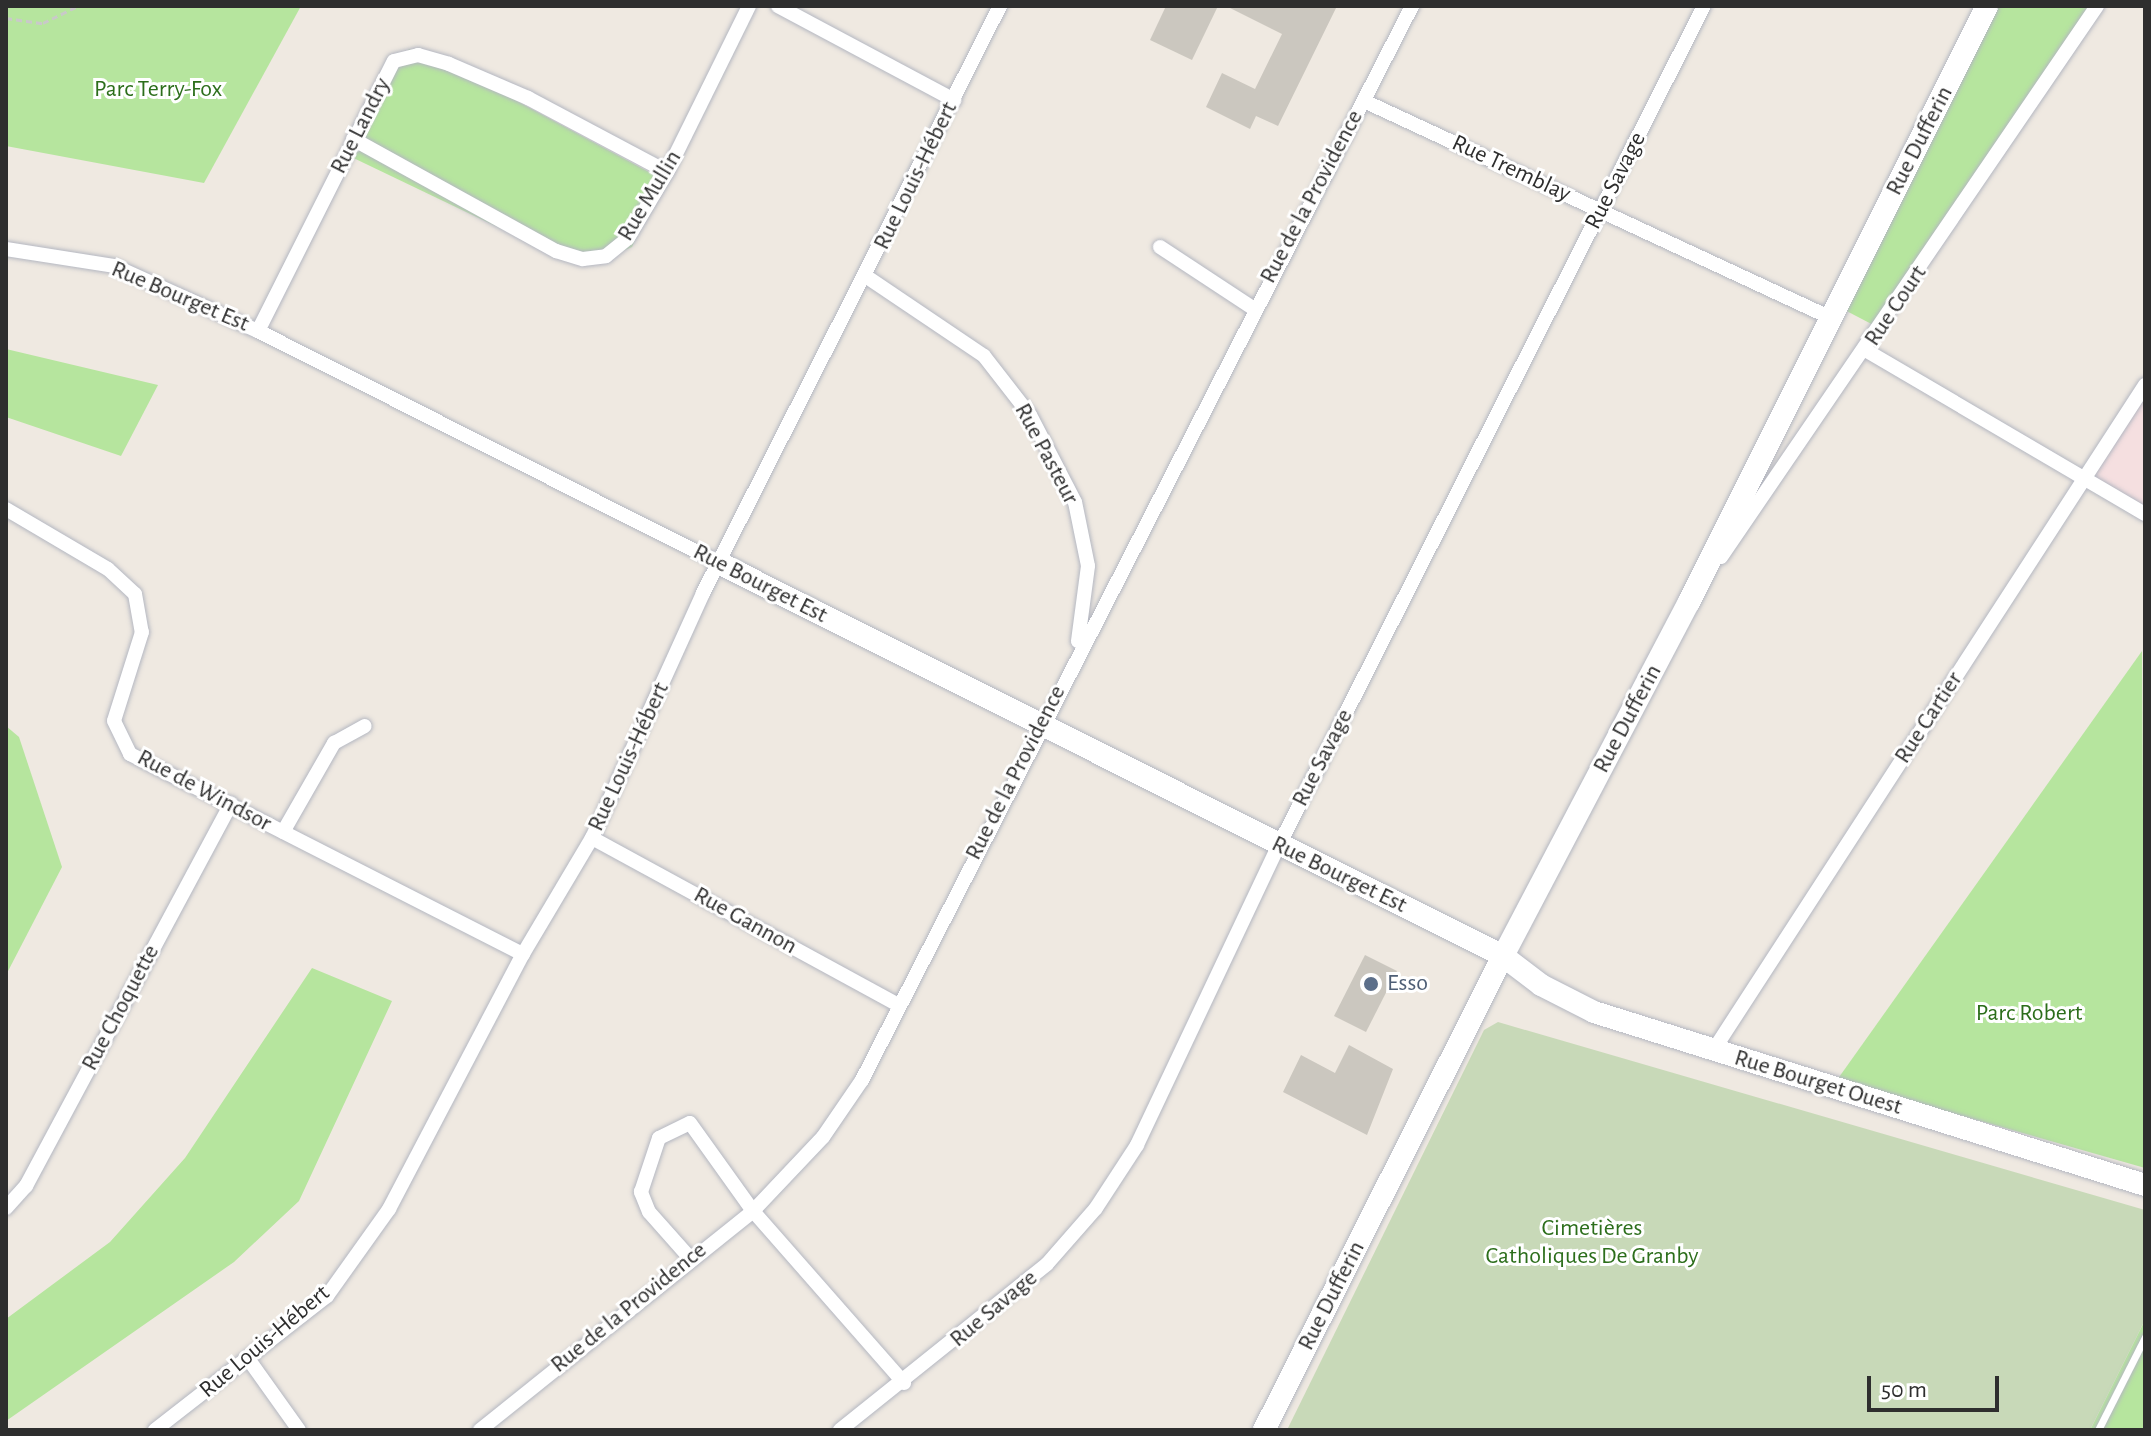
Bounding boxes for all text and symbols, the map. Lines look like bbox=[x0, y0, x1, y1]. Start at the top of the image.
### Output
street label: Rue Landry bbox=[325, 73, 397, 179]
park label: Parc Terry-Fox bbox=[94, 76, 222, 104]
street label: Rue Dufferin bbox=[1880, 82, 1960, 200]
street label: Rue Louis-Hébert bbox=[868, 97, 964, 255]
street label: Rue de la Providence bbox=[1254, 105, 1370, 289]
street label: Rue Savage bbox=[1579, 128, 1653, 234]
street label: Rue Tremblay bbox=[1447, 129, 1575, 209]
street label: Rue Mullin bbox=[612, 145, 688, 247]
street label: Rue Bourget Est bbox=[107, 255, 253, 339]
street label: Rue Court bbox=[1859, 260, 1933, 352]
street label: Rue Pasteur bbox=[1007, 399, 1085, 509]
street label: Rue Bourget Est bbox=[688, 538, 832, 630]
street label: Rue Dufferin bbox=[1587, 660, 1669, 778]
street label: Rue Cartier bbox=[1889, 667, 1969, 769]
street label: Rue Louis-Hébert bbox=[582, 678, 676, 836]
street label: Rue de la Providence bbox=[960, 681, 1072, 865]
street label: Rue Savage bbox=[1286, 705, 1360, 811]
street label: Rue de Windsor bbox=[132, 744, 276, 838]
street label: Rue Bourget Est bbox=[1267, 830, 1411, 920]
street label: Rue Gannon bbox=[688, 881, 802, 961]
street label: Rue Choquette bbox=[76, 940, 166, 1076]
place label: Esso bbox=[1387, 970, 1428, 998]
marker: Esso bbox=[1362, 975, 1380, 993]
park label: Parc Robert bbox=[1976, 1000, 2082, 1028]
street label: Rue Bourget Ouest bbox=[1731, 1044, 1905, 1122]
park label: Cimetières Catholiques De Granby bbox=[1485, 1215, 1699, 1271]
street label: Rue de la Providence bbox=[545, 1236, 713, 1380]
street label: Rue Dufferin bbox=[1292, 1237, 1372, 1355]
street label: Rue Savage bbox=[944, 1264, 1044, 1354]
street label: Rue Louis-Hébert bbox=[194, 1279, 336, 1405]
scale bar bbox=[1871, 1360, 2003, 1410]
text: 50 m bbox=[1881, 1378, 1927, 1402]

